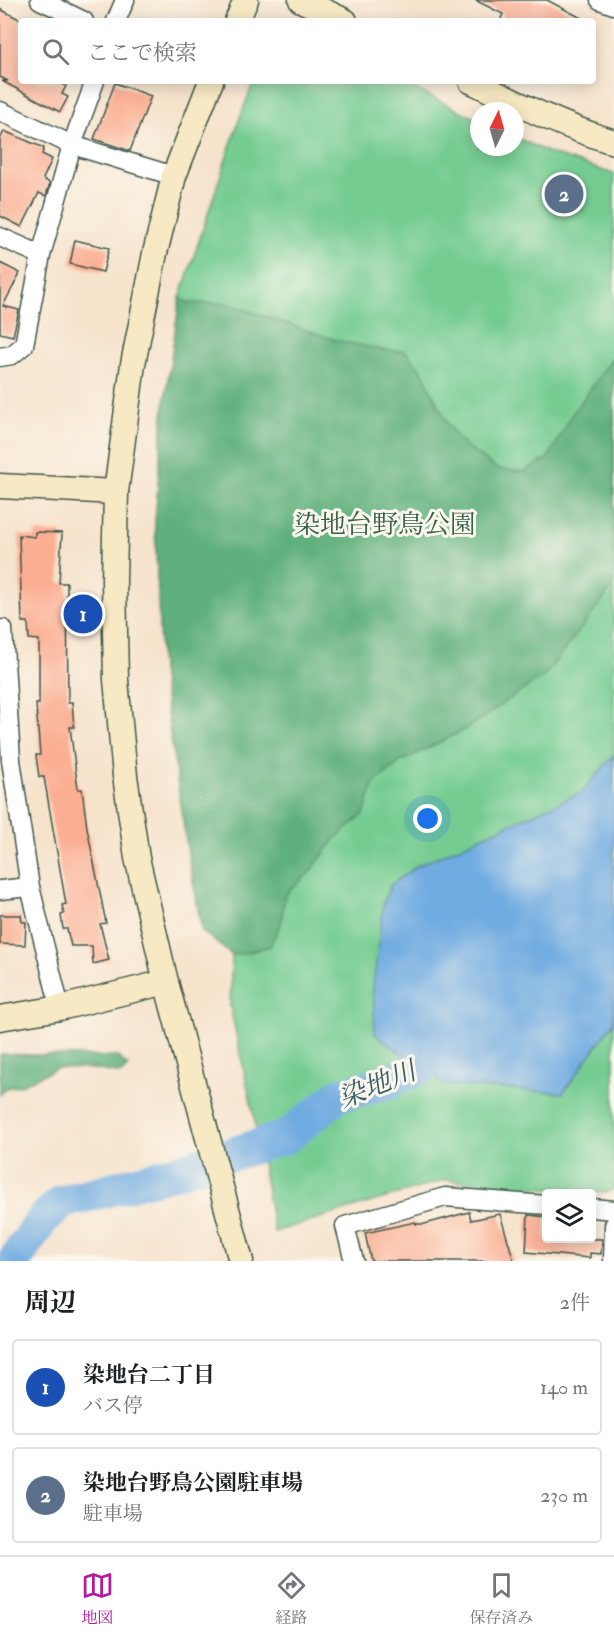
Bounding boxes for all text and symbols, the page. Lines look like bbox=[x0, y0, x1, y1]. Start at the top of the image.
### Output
search box bbox=[18, 18, 596, 84]
icon: search bbox=[39, 35, 72, 68]
text: ここで検索 bbox=[87, 39, 197, 67]
north arrow bbox=[470, 102, 524, 156]
pin: 2 bbox=[544, 172, 584, 216]
park label: 染地台野鳥公園 bbox=[294, 509, 476, 541]
pin: 1 bbox=[64, 592, 103, 636]
your location bbox=[413, 804, 442, 833]
water label: 染地川 bbox=[333, 1053, 424, 1115]
map controls bbox=[542, 1189, 596, 1243]
button: layers bbox=[542, 1189, 596, 1243]
text: 周辺 bbox=[24, 1287, 76, 1319]
text: 2件 bbox=[560, 1290, 590, 1315]
text: 染地台二丁目 bbox=[83, 1361, 215, 1389]
text: 1 bbox=[42, 1375, 49, 1400]
text: 140 m bbox=[540, 1375, 588, 1400]
text: バス停 bbox=[83, 1393, 143, 1418]
text: 染地台野鳥公園駐車場 bbox=[83, 1469, 303, 1497]
text: 2 bbox=[40, 1483, 51, 1508]
text: 230 m bbox=[540, 1483, 588, 1508]
text: 駐車場 bbox=[83, 1501, 143, 1526]
tab: 地図 bbox=[81, 1569, 114, 1628]
tab: 経路 bbox=[275, 1569, 308, 1628]
tab: 保存済み bbox=[469, 1569, 533, 1628]

